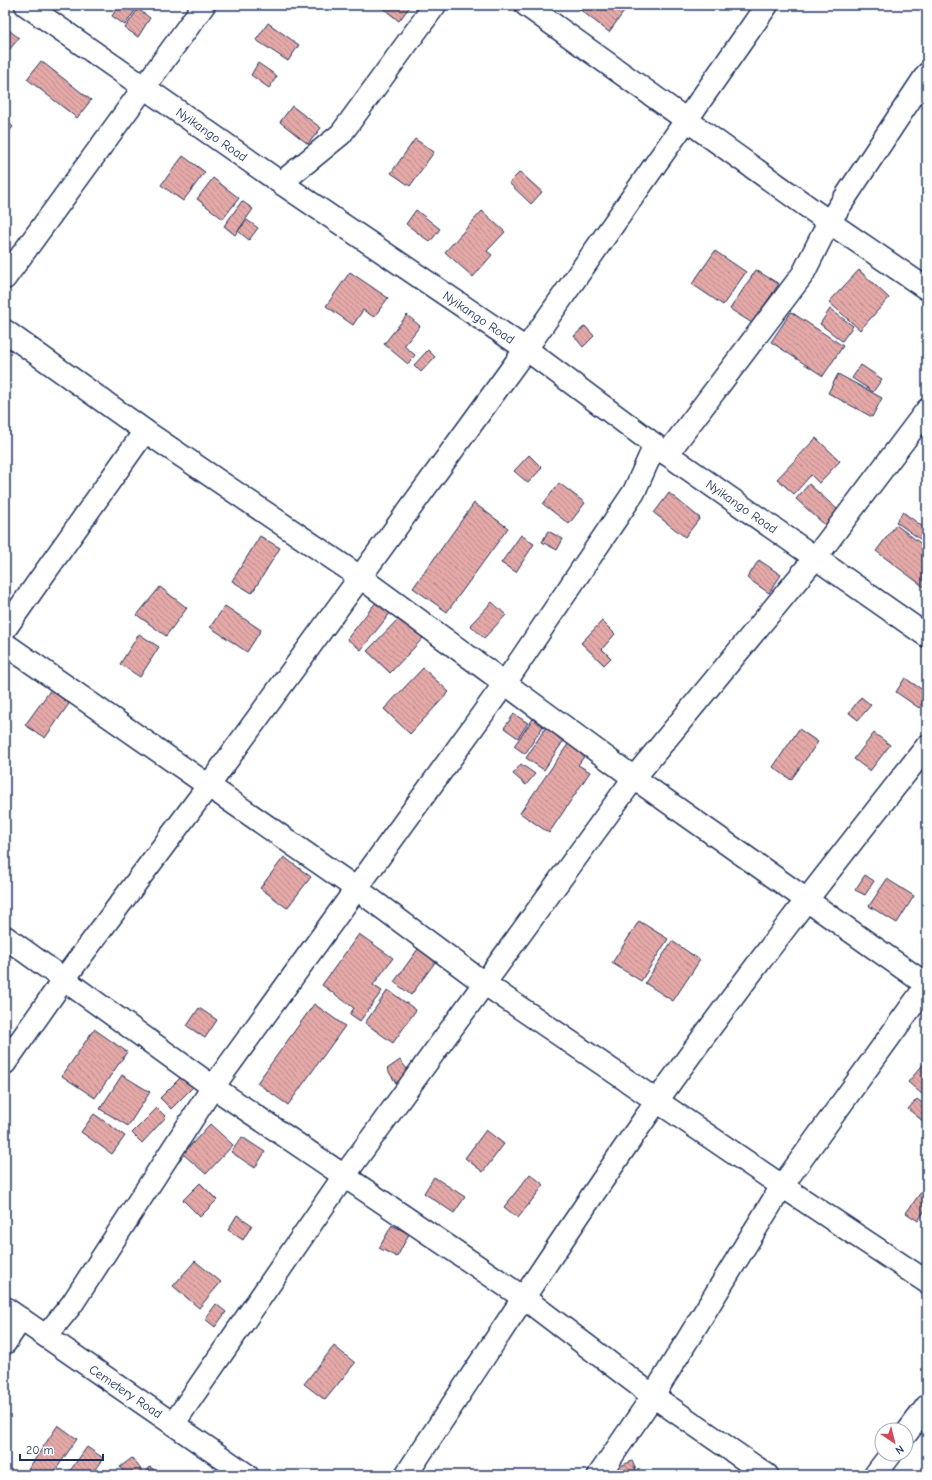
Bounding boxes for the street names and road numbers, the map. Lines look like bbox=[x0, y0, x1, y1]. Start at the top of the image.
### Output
street label: Nyikango Road bbox=[173, 104, 250, 164]
street label: Nyikango Road bbox=[440, 288, 517, 347]
street label: Nyikango Road bbox=[703, 476, 780, 536]
street label: Cemetery Road bbox=[86, 1361, 165, 1421]

